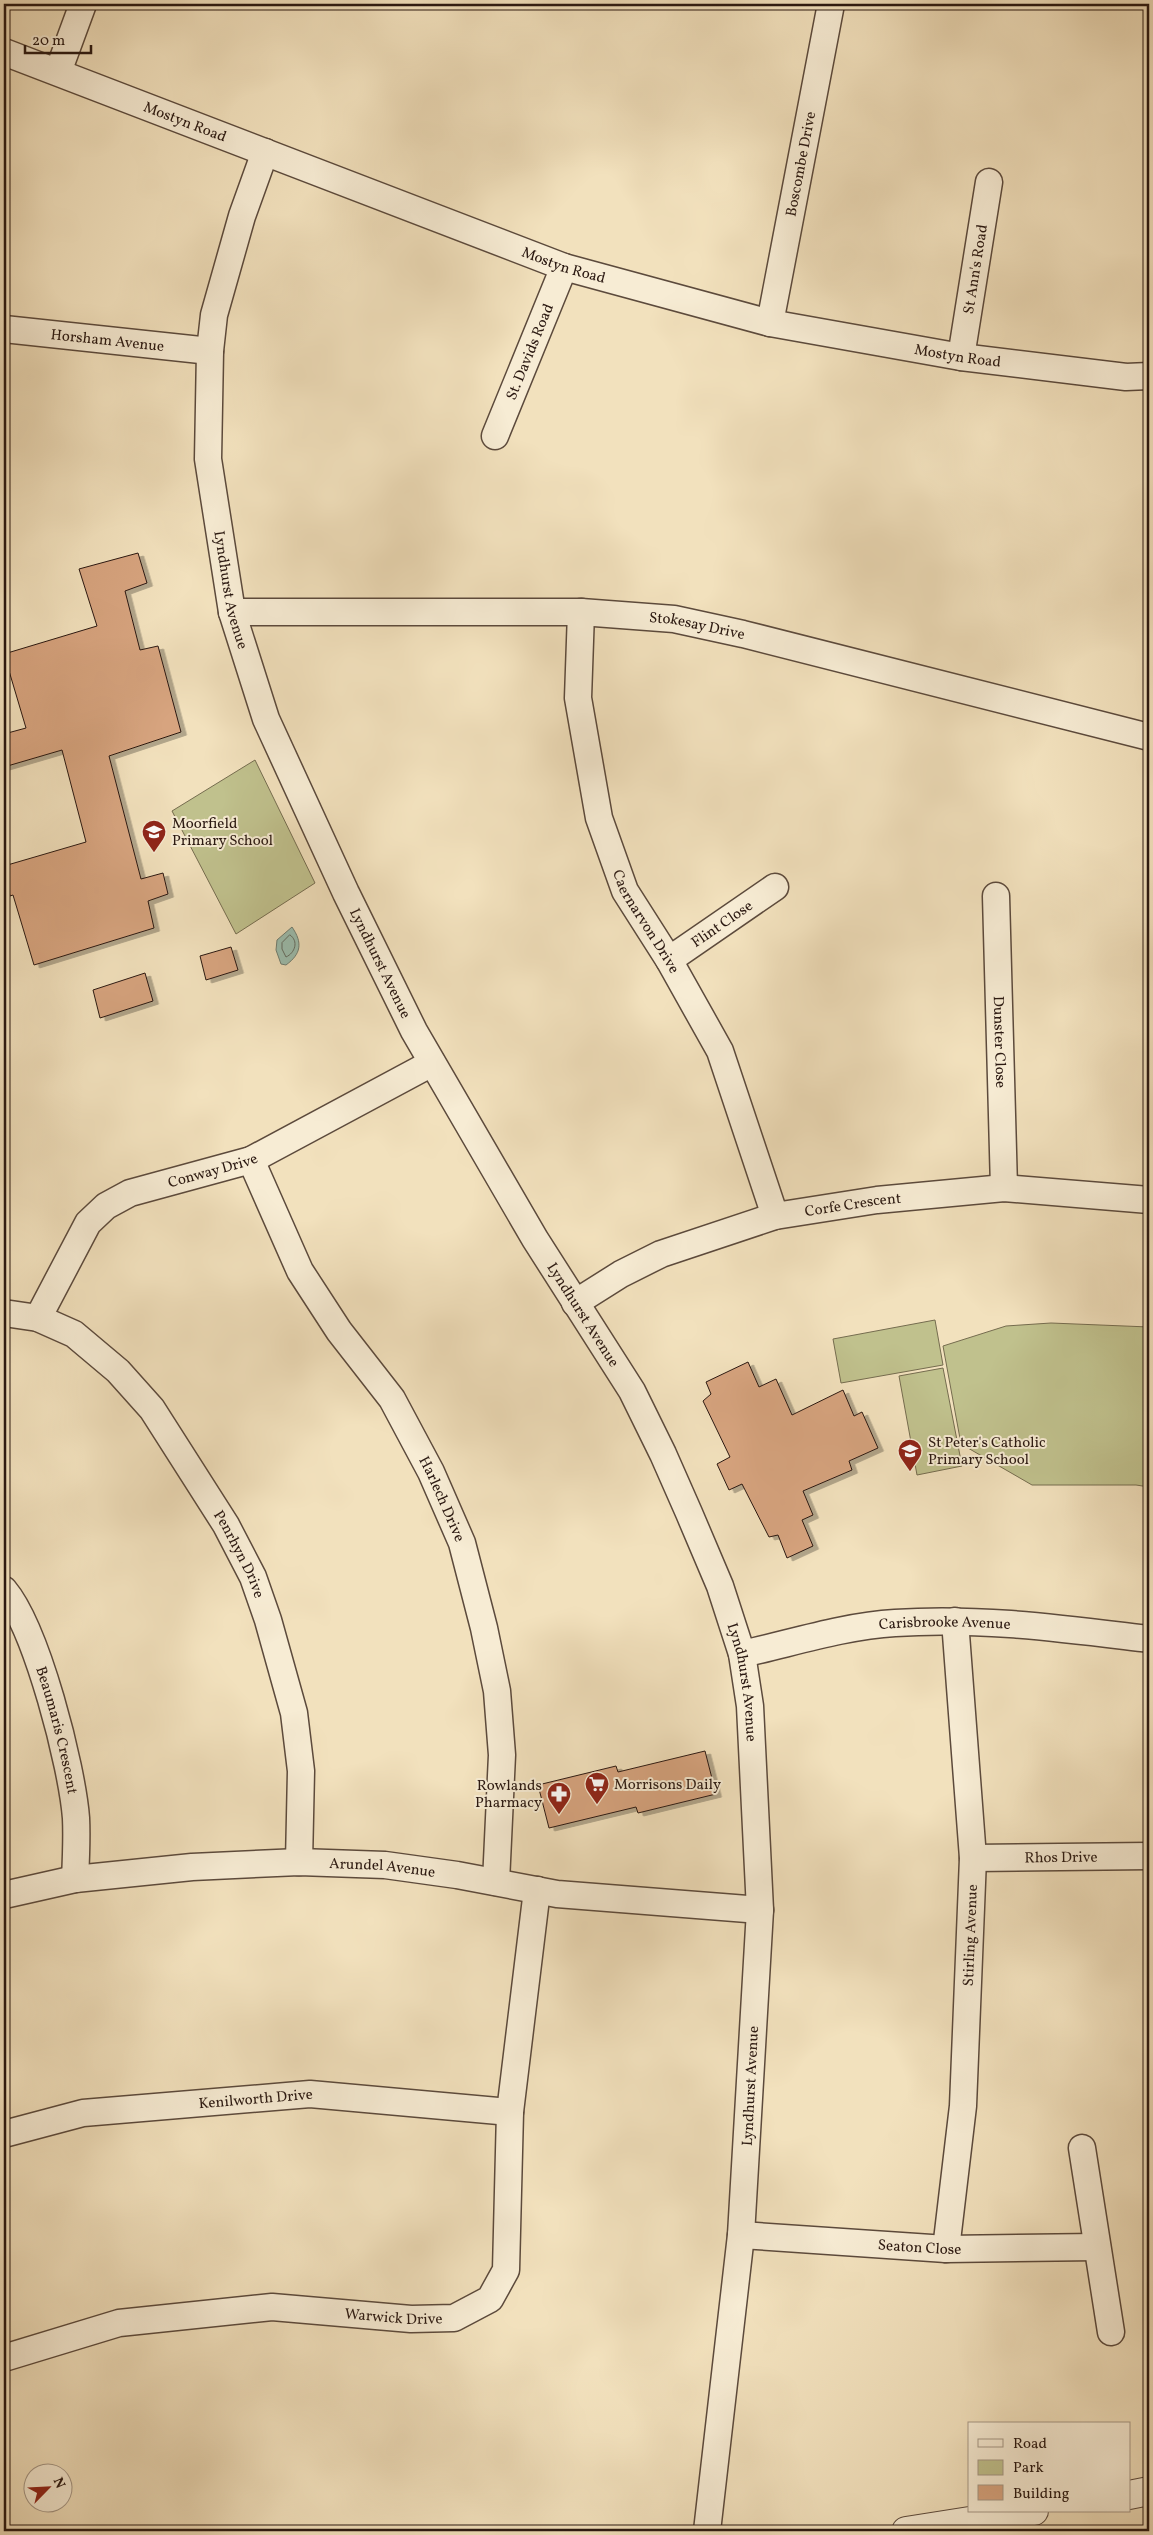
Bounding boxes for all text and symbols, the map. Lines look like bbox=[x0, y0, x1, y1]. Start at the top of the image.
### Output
scale bar bbox=[25, 22, 91, 54]
text: 20 m bbox=[32, 31, 65, 52]
street label: Mostyn Road bbox=[140, 97, 229, 148]
street label: Boscombe Drive bbox=[782, 110, 822, 219]
street label: St Ann's Road bbox=[959, 223, 994, 316]
street label: Mostyn Road bbox=[518, 243, 608, 290]
street label: St. Davids Road bbox=[502, 301, 560, 404]
street label: Horsham Avenue bbox=[50, 325, 165, 358]
street label: Mostyn Road bbox=[913, 340, 1002, 374]
street label: Lyndhurst Avenue bbox=[207, 529, 252, 652]
street label: Stokesay Drive bbox=[648, 608, 747, 646]
place label: Moorfield Primary School bbox=[172, 814, 273, 852]
school or university icon: Moorfield Primary School bbox=[141, 819, 167, 853]
street label: Caernarvon Drive bbox=[606, 867, 684, 978]
street label: Flint Close bbox=[688, 896, 758, 954]
street label: Lyndhurst Avenue bbox=[343, 905, 415, 1023]
street label: Dunster Close bbox=[987, 996, 1010, 1088]
street label: Conway Drive bbox=[166, 1149, 262, 1194]
street label: Corfe Crescent bbox=[803, 1189, 902, 1223]
street label: Lyndhurst Avenue bbox=[541, 1259, 623, 1372]
place label: St Peter's Catholic Primary School bbox=[928, 1433, 1046, 1471]
school or university icon: St Peter's Catholic Primary School bbox=[897, 1438, 923, 1472]
street label: Harlech Drive bbox=[413, 1453, 469, 1546]
street label: Penrhyn Drive bbox=[207, 1507, 269, 1601]
street label: Carisbrooke Avenue bbox=[878, 1612, 1011, 1636]
street label: Lyndhurst Avenue bbox=[721, 1621, 761, 1742]
street label: Beaumaris Crescent bbox=[29, 1664, 82, 1796]
supermarket icon: Morrisons Daily bbox=[584, 1771, 610, 1805]
place label: Morrisons Daily bbox=[614, 1775, 721, 1796]
place label: Rowlands Pharmacy bbox=[475, 1776, 542, 1814]
pharmacy icon: Rowlands Pharmacy bbox=[546, 1781, 572, 1815]
street label: Rhos Drive bbox=[1024, 1848, 1098, 1869]
street label: Arundel Avenue bbox=[329, 1854, 436, 1884]
street label: Stirling Avenue bbox=[959, 1884, 984, 1987]
street label: Lyndhurst Avenue bbox=[738, 2025, 765, 2147]
street label: Kenilworth Drive bbox=[198, 2085, 314, 2115]
street label: Seaton Close bbox=[877, 2235, 961, 2261]
street label: Warwick Drive bbox=[344, 2304, 443, 2331]
legend bbox=[968, 2422, 1130, 2512]
text: Road bbox=[1013, 2434, 1047, 2455]
text: Park bbox=[1013, 2458, 1044, 2479]
north arrow bbox=[22, 2462, 72, 2512]
text: N bbox=[48, 2475, 69, 2492]
text: Building bbox=[1013, 2484, 1070, 2505]

